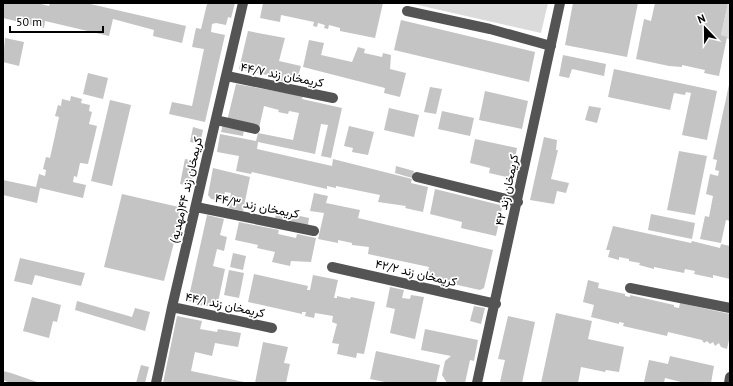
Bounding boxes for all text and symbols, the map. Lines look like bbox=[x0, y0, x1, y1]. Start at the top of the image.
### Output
scale bar bbox=[10, 8, 103, 34]
north arrow bbox=[685, 8, 725, 48]
text: N bbox=[695, 11, 707, 27]
text: 50 m bbox=[16, 14, 42, 29]
street label: کریمخان زند ۴۴/۷ bbox=[239, 59, 325, 91]
street label: کریمخان زند ۴۴(مهدیه) bbox=[166, 135, 206, 245]
street label: کریمخان زند ۴۲ bbox=[492, 153, 522, 227]
street label: کریمخان زند ۴۴/۳ bbox=[214, 190, 300, 222]
street label: کریمخان زند ۴۲/۲ bbox=[374, 256, 458, 290]
street label: کریمخان زند ۴۴/۱ bbox=[184, 289, 266, 321]

